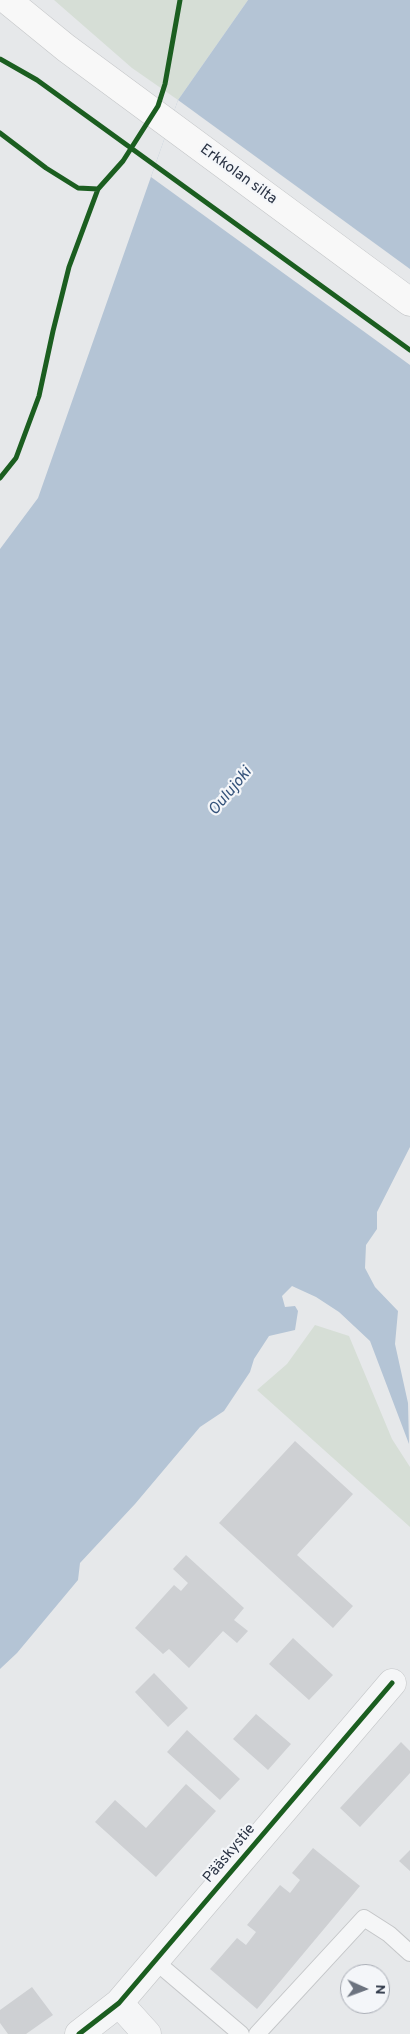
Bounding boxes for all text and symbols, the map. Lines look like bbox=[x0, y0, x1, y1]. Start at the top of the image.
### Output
street label: Erkkolan silta bbox=[196, 141, 280, 209]
water label: Oulujoki bbox=[205, 764, 257, 820]
street label: Pääskystie bbox=[200, 1821, 260, 1887]
north arrow bbox=[340, 1964, 390, 2014]
text: N bbox=[371, 1984, 388, 1995]

